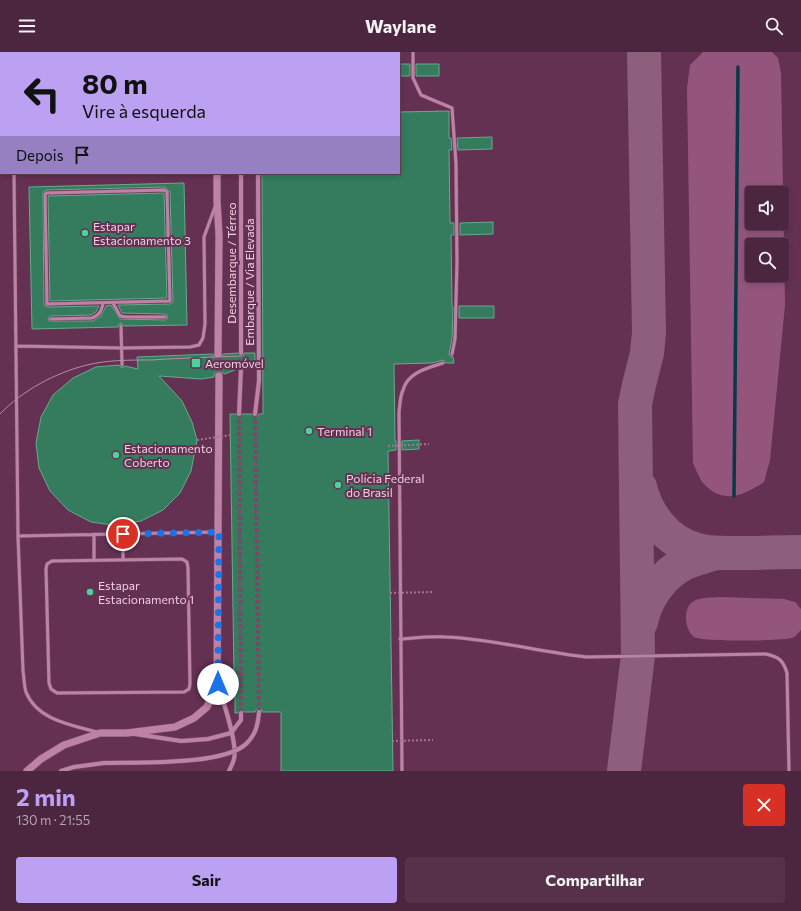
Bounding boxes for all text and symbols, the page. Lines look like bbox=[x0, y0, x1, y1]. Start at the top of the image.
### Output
icon: menu bbox=[16, 15, 38, 37]
text: Waylane bbox=[365, 15, 436, 37]
icon: search bbox=[763, 15, 785, 37]
text: 80 m bbox=[82, 66, 148, 100]
icon: left bbox=[16, 68, 68, 120]
text: Vire à esquerda bbox=[82, 100, 206, 122]
icon: arrive bbox=[71, 144, 93, 166]
text: Depois bbox=[16, 146, 63, 164]
map controls bbox=[745, 186, 789, 282]
button: sound bbox=[745, 186, 789, 230]
street label: Desembarque / Térreo bbox=[224, 202, 238, 324]
street label: Embarque / Via Elevada bbox=[242, 218, 256, 346]
place label: Estapar Estacionamento 3 bbox=[93, 219, 191, 247]
marker: Estapar Estacionamento 3 bbox=[80, 228, 90, 238]
button: search bbox=[745, 238, 789, 282]
place label: Aeromóvel bbox=[205, 356, 264, 370]
marker: Aeromóvel bbox=[190, 357, 202, 369]
place label: Terminal 1 bbox=[317, 424, 372, 438]
marker: Terminal 1 bbox=[304, 426, 314, 436]
place label: Estacionamento Coberto bbox=[124, 441, 213, 469]
marker: Estacionamento Coberto bbox=[111, 450, 121, 460]
place label: Polícia Federal do Brasil bbox=[346, 471, 424, 499]
marker: Polícia Federal do Brasil bbox=[333, 480, 343, 490]
pin bbox=[106, 517, 140, 551]
icon: arrive bbox=[112, 523, 134, 545]
place label: Estapar Estacionamento 1 bbox=[98, 578, 194, 606]
marker: Estapar Estacionamento 1 bbox=[85, 587, 95, 597]
position arrow bbox=[197, 663, 239, 705]
text: 2 min bbox=[16, 782, 76, 811]
button: close bbox=[743, 784, 785, 826]
text: 130 m · 21:55 bbox=[16, 812, 90, 828]
button: Sair bbox=[16, 857, 397, 903]
button: Compartilhar bbox=[405, 857, 785, 903]

